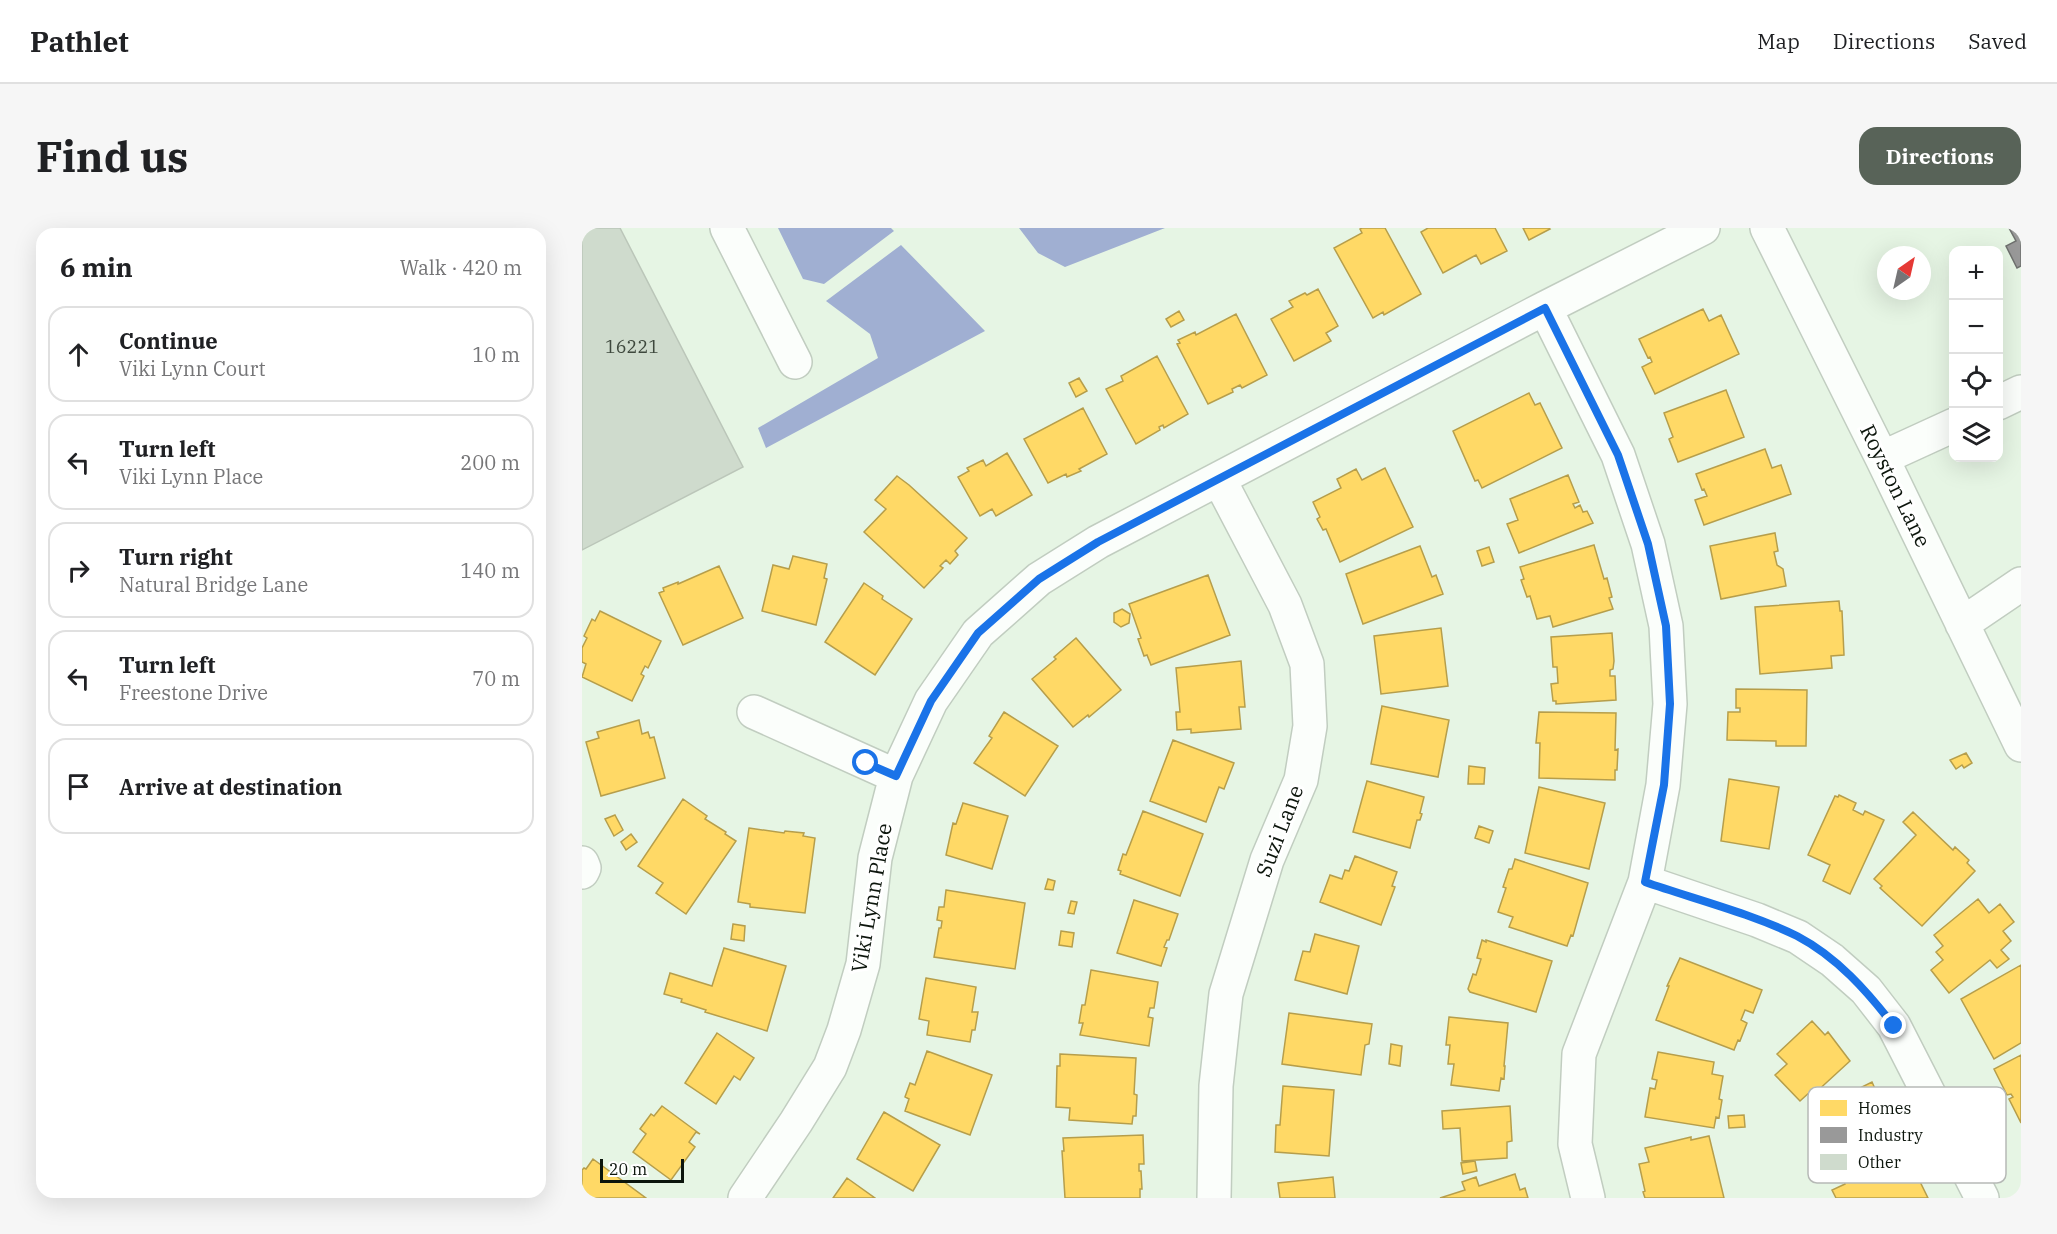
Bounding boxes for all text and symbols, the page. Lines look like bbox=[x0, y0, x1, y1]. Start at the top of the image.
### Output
text: Pathlet bbox=[30, 23, 129, 60]
text: Map bbox=[1757, 27, 1800, 55]
text: Directions bbox=[1833, 27, 1935, 55]
text: Saved bbox=[1968, 27, 2027, 55]
button: Directions bbox=[1859, 127, 2021, 185]
text: Find us bbox=[36, 129, 188, 184]
north arrow bbox=[1877, 246, 1931, 300]
map controls bbox=[1949, 246, 2003, 462]
button: + bbox=[1949, 246, 2003, 300]
text: 6 min bbox=[60, 250, 133, 284]
text: Walk · 420 m bbox=[400, 254, 522, 281]
button: − bbox=[1949, 300, 2003, 354]
text: Continue bbox=[119, 326, 218, 355]
house number: 16221 bbox=[605, 335, 659, 358]
icon: ahead bbox=[62, 338, 95, 371]
text: 10 m bbox=[472, 341, 520, 368]
button: locate bbox=[1949, 354, 2003, 408]
text: Viki Lynn Court bbox=[119, 355, 266, 382]
button: layers bbox=[1949, 408, 2003, 462]
street label: Royston Lane bbox=[1854, 420, 1938, 551]
text: Turn left bbox=[119, 434, 215, 463]
icon: left bbox=[62, 446, 95, 479]
text: 200 m bbox=[460, 449, 520, 476]
text: Viki Lynn Place bbox=[119, 463, 263, 490]
text: Turn right bbox=[119, 542, 233, 571]
icon: right bbox=[62, 554, 95, 587]
text: 140 m bbox=[460, 557, 520, 584]
text: Natural Bridge Lane bbox=[119, 571, 308, 598]
text: Turn left bbox=[119, 650, 215, 679]
icon: left bbox=[62, 662, 95, 695]
text: 70 m bbox=[472, 665, 520, 692]
text: Freestone Drive bbox=[119, 679, 268, 706]
route start bbox=[852, 749, 878, 775]
icon: arrive bbox=[62, 770, 95, 803]
text: Arrive at destination bbox=[119, 772, 342, 801]
street label: Suzi Lane bbox=[1249, 781, 1309, 881]
street label: Viki Lynn Place bbox=[844, 821, 898, 975]
route end bbox=[1880, 1012, 1906, 1038]
legend bbox=[1808, 1087, 2006, 1183]
text: Homes bbox=[1858, 1098, 1911, 1118]
text: Industry bbox=[1858, 1125, 1923, 1145]
text: Other bbox=[1858, 1152, 1901, 1172]
scale bar bbox=[600, 1156, 684, 1184]
text: 20 m bbox=[609, 1159, 647, 1179]

